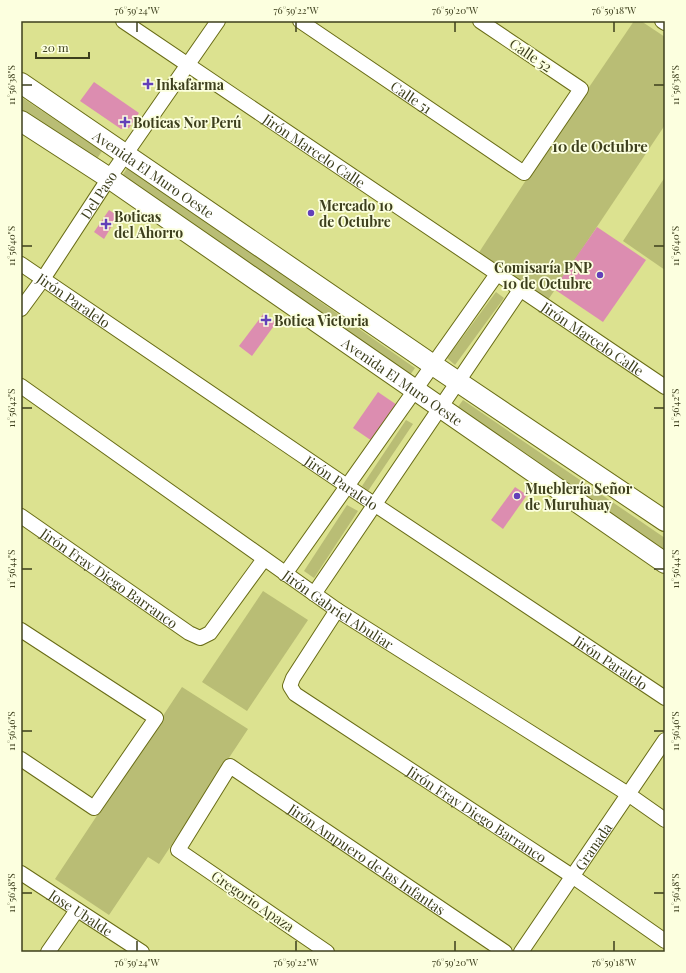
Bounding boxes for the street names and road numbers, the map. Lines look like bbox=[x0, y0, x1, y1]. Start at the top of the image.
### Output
street label: Calle 52 bbox=[506, 34, 556, 76]
street label: Calle 51 bbox=[387, 76, 436, 118]
street label: Jirón Marcelo Calle bbox=[259, 108, 369, 192]
street label: Avenida El Muro Oeste bbox=[89, 125, 218, 222]
street label: Del Paso bbox=[75, 167, 121, 222]
street label: Jirón Paralelo bbox=[33, 268, 115, 332]
street label: Jirón Marcelo Calle bbox=[537, 296, 648, 380]
street label: Avenida El Muro Oeste bbox=[338, 332, 467, 430]
street label: Jirón Paralelo bbox=[300, 450, 383, 514]
street label: Jirón Fray Diego Barranco bbox=[36, 523, 182, 632]
street label: Jirón Gabriel Abuliar bbox=[278, 565, 398, 653]
street label: Jirón Paralelo bbox=[570, 630, 652, 694]
street label: Jirón Fray Diego Barranco bbox=[403, 760, 551, 867]
street label: Jirón Ampuero de las Infantas bbox=[284, 798, 449, 919]
street label: Granada bbox=[570, 819, 616, 874]
street label: Gregorio Apaza bbox=[208, 866, 298, 936]
street label: Jose Ubalde bbox=[45, 884, 117, 940]

